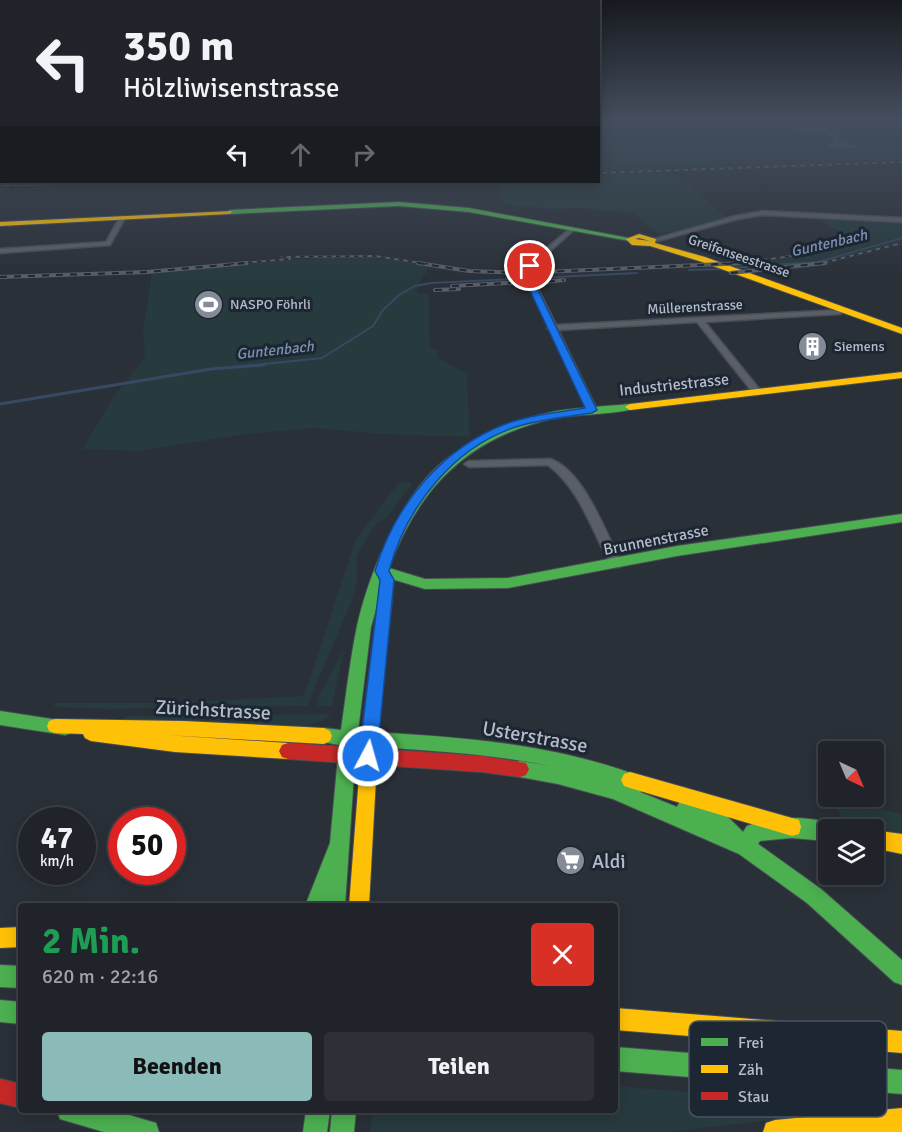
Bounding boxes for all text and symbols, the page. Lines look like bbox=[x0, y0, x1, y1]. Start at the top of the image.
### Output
text: 350 m bbox=[123, 21, 234, 72]
icon: left bbox=[24, 24, 102, 102]
text: Hölzliwisenstrasse bbox=[123, 72, 340, 105]
icon: left bbox=[221, 138, 254, 171]
icon: ahead bbox=[284, 138, 317, 171]
icon: right bbox=[347, 138, 380, 171]
water label: Guntenbach bbox=[789, 225, 870, 260]
street label: Greifenseestrasse bbox=[686, 231, 792, 281]
pin bbox=[504, 240, 555, 291]
icon: arrive bbox=[513, 249, 546, 282]
sports icon: NASPO Föhrli bbox=[193, 288, 225, 320]
place label: NASPO Föhrli bbox=[230, 296, 311, 313]
street label: Müllerenstrasse bbox=[647, 296, 743, 318]
building icon: Siemens bbox=[797, 330, 829, 362]
water label: Guntenbach bbox=[235, 337, 315, 363]
place label: Siemens bbox=[834, 338, 885, 355]
street label: Industriestrasse bbox=[618, 369, 730, 401]
street label: Brunnenstrasse bbox=[602, 520, 710, 560]
street label: Zürichstrasse bbox=[155, 694, 271, 726]
street label: Usterstrasse bbox=[480, 715, 590, 759]
position arrow bbox=[336, 724, 400, 788]
north arrow bbox=[818, 741, 884, 807]
map controls bbox=[818, 741, 884, 885]
speed limit sign: 50 bbox=[108, 807, 186, 885]
button: layers bbox=[818, 819, 884, 885]
text: 47 bbox=[41, 820, 73, 857]
supermarket icon: Aldi bbox=[555, 845, 587, 877]
place label: Aldi bbox=[592, 849, 626, 874]
text: km/h bbox=[40, 852, 74, 870]
text: 2 Min. bbox=[42, 919, 140, 964]
button: close bbox=[531, 923, 594, 986]
text: 620 m · 22:16 bbox=[42, 964, 158, 989]
legend bbox=[689, 1021, 887, 1117]
button: Beenden bbox=[42, 1032, 312, 1101]
button: Teilen bbox=[324, 1032, 594, 1101]
text: Frei bbox=[738, 1033, 764, 1053]
text: Zäh bbox=[738, 1060, 764, 1080]
text: Stau bbox=[738, 1087, 769, 1107]

